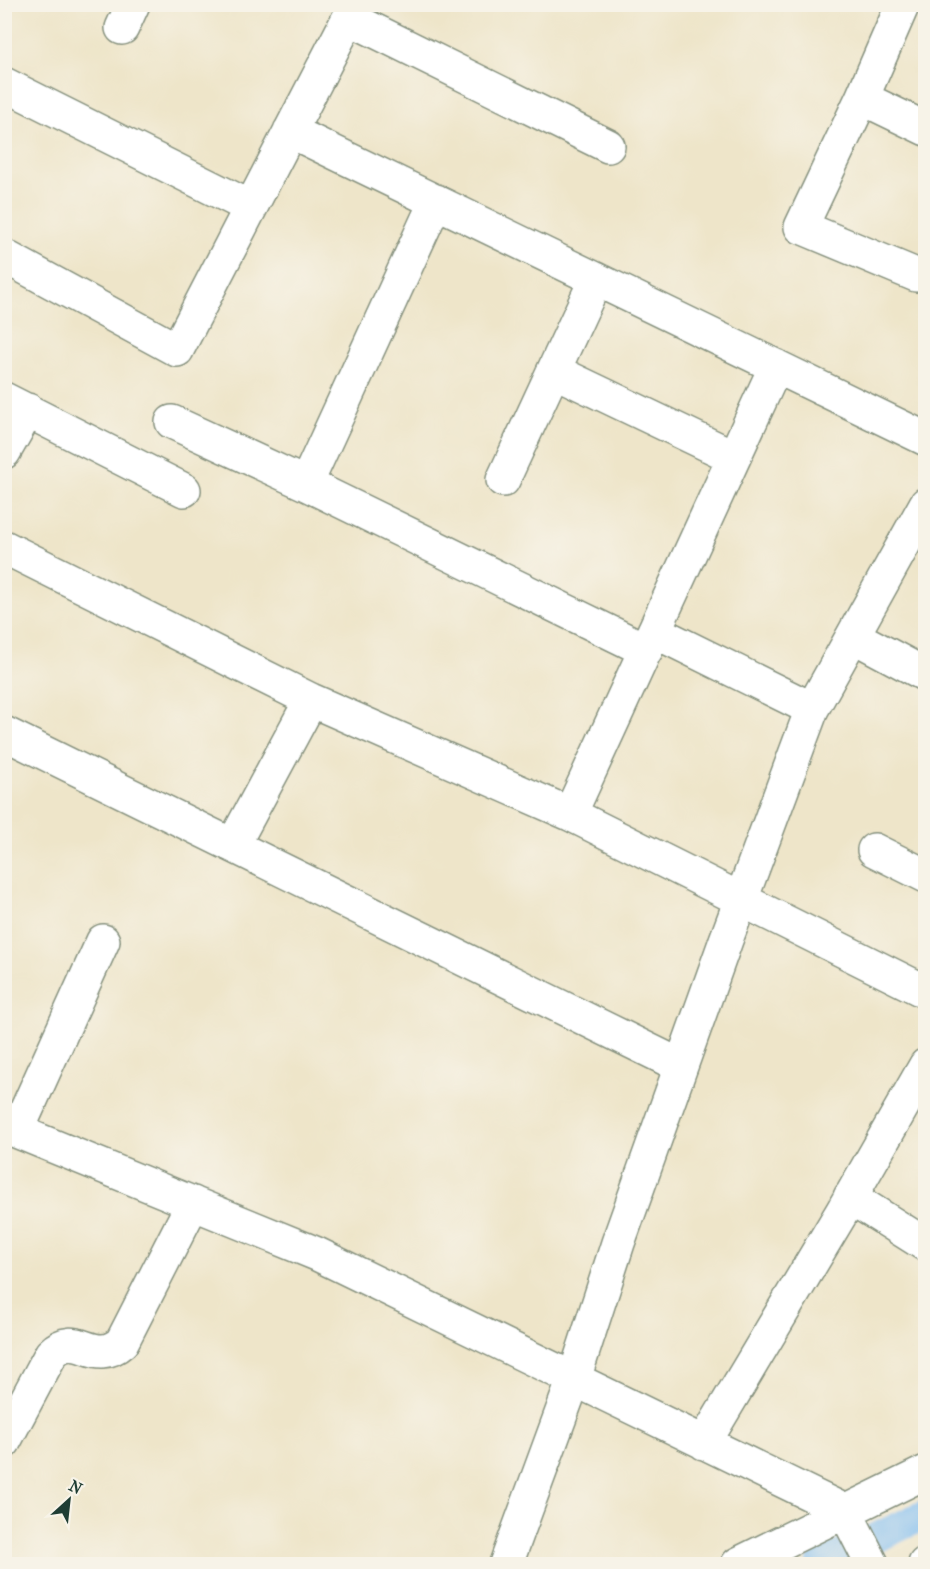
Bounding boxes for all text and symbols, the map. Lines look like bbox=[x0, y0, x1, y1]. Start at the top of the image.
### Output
north arrow bbox=[39, 1470, 99, 1530]
text: N bbox=[66, 1476, 86, 1499]

